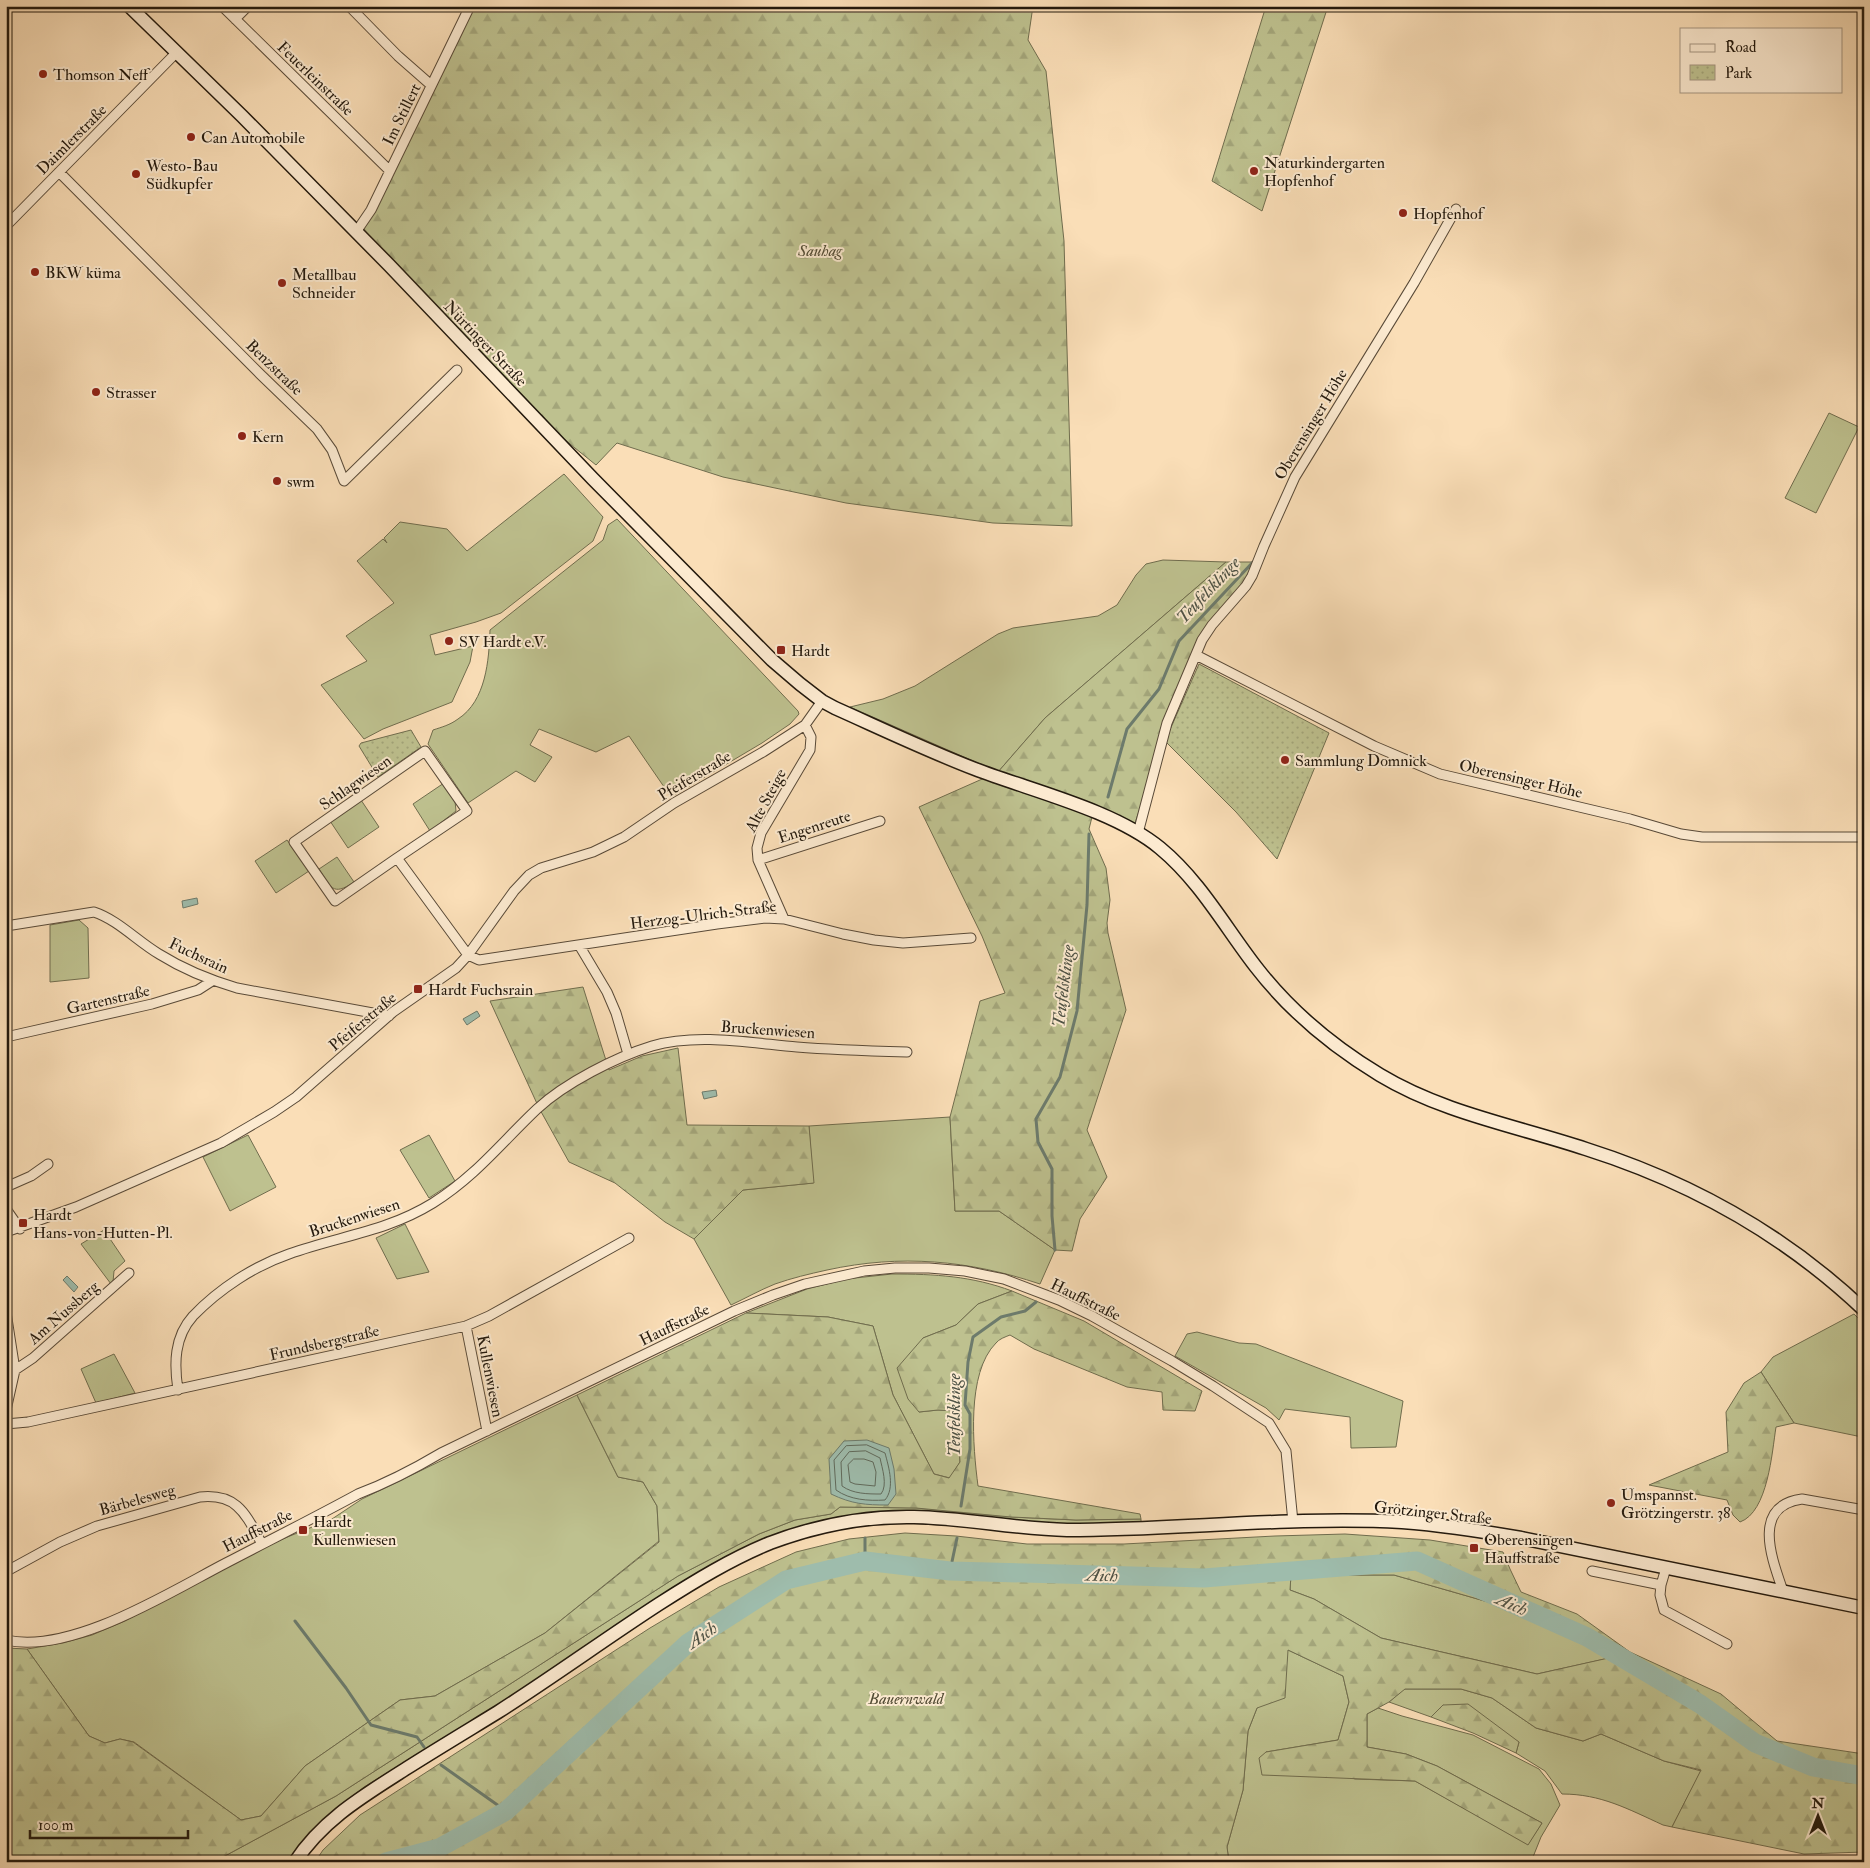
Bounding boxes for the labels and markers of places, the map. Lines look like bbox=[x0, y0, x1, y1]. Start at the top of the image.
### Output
place label: Thomson Neff bbox=[53, 65, 151, 85]
marker: Thomson Neff bbox=[37, 68, 49, 80]
place label: Can Automobile bbox=[201, 128, 305, 148]
marker: Can Automobile bbox=[185, 131, 197, 143]
place label: Naturkindergarten Hopfenhof bbox=[1264, 153, 1385, 192]
place label: Westo-Bau Südkupfer bbox=[145, 156, 218, 195]
marker: Naturkindergarten Hopfenhof bbox=[1248, 165, 1260, 177]
marker: Westo-Bau Südkupfer bbox=[130, 168, 142, 180]
place label: Hopfenhof bbox=[1413, 204, 1486, 225]
marker: Hopfenhof bbox=[1397, 207, 1409, 219]
place label: BKW küma bbox=[45, 263, 121, 283]
place label: Metallbau Schneider bbox=[292, 265, 357, 303]
marker: BKW küma bbox=[29, 266, 41, 278]
marker: Metallbau Schneider bbox=[276, 277, 288, 289]
place label: Strasser bbox=[106, 383, 156, 403]
marker: Strasser bbox=[90, 386, 102, 398]
place label: Kern bbox=[252, 427, 284, 447]
marker: Kern bbox=[236, 430, 248, 442]
place label: swm bbox=[287, 472, 315, 492]
marker: swm bbox=[271, 475, 283, 487]
place label: SV Hardt e.V. bbox=[459, 632, 547, 652]
marker: SV Hardt e.V. bbox=[443, 635, 455, 647]
place label: Hardt bbox=[791, 641, 830, 661]
marker: Hardt bbox=[775, 644, 787, 656]
place label: Sammlung Domnick bbox=[1295, 751, 1427, 771]
marker: Sammlung Domnick bbox=[1279, 754, 1291, 766]
place label: Hardt Fuchsrain bbox=[428, 980, 533, 1000]
marker: Hardt Fuchsrain bbox=[412, 983, 424, 995]
place label: Hardt Hans-von-Hutten-Pl. bbox=[33, 1205, 173, 1243]
marker: Hardt Hans-von-Hutten-Pl. bbox=[17, 1217, 29, 1229]
place label: Umspannst. Grötzingerstr. 38 bbox=[1621, 1485, 1731, 1523]
marker: Umspannst. Grötzingerstr. 38 bbox=[1605, 1497, 1617, 1509]
place label: Hardt Kullenwiesen bbox=[313, 1512, 396, 1550]
marker: Hardt Kullenwiesen bbox=[297, 1524, 309, 1536]
place label: Oberensingen Hauffstraße bbox=[1484, 1530, 1573, 1568]
marker: Oberensingen Hauffstraße bbox=[1468, 1542, 1480, 1554]

